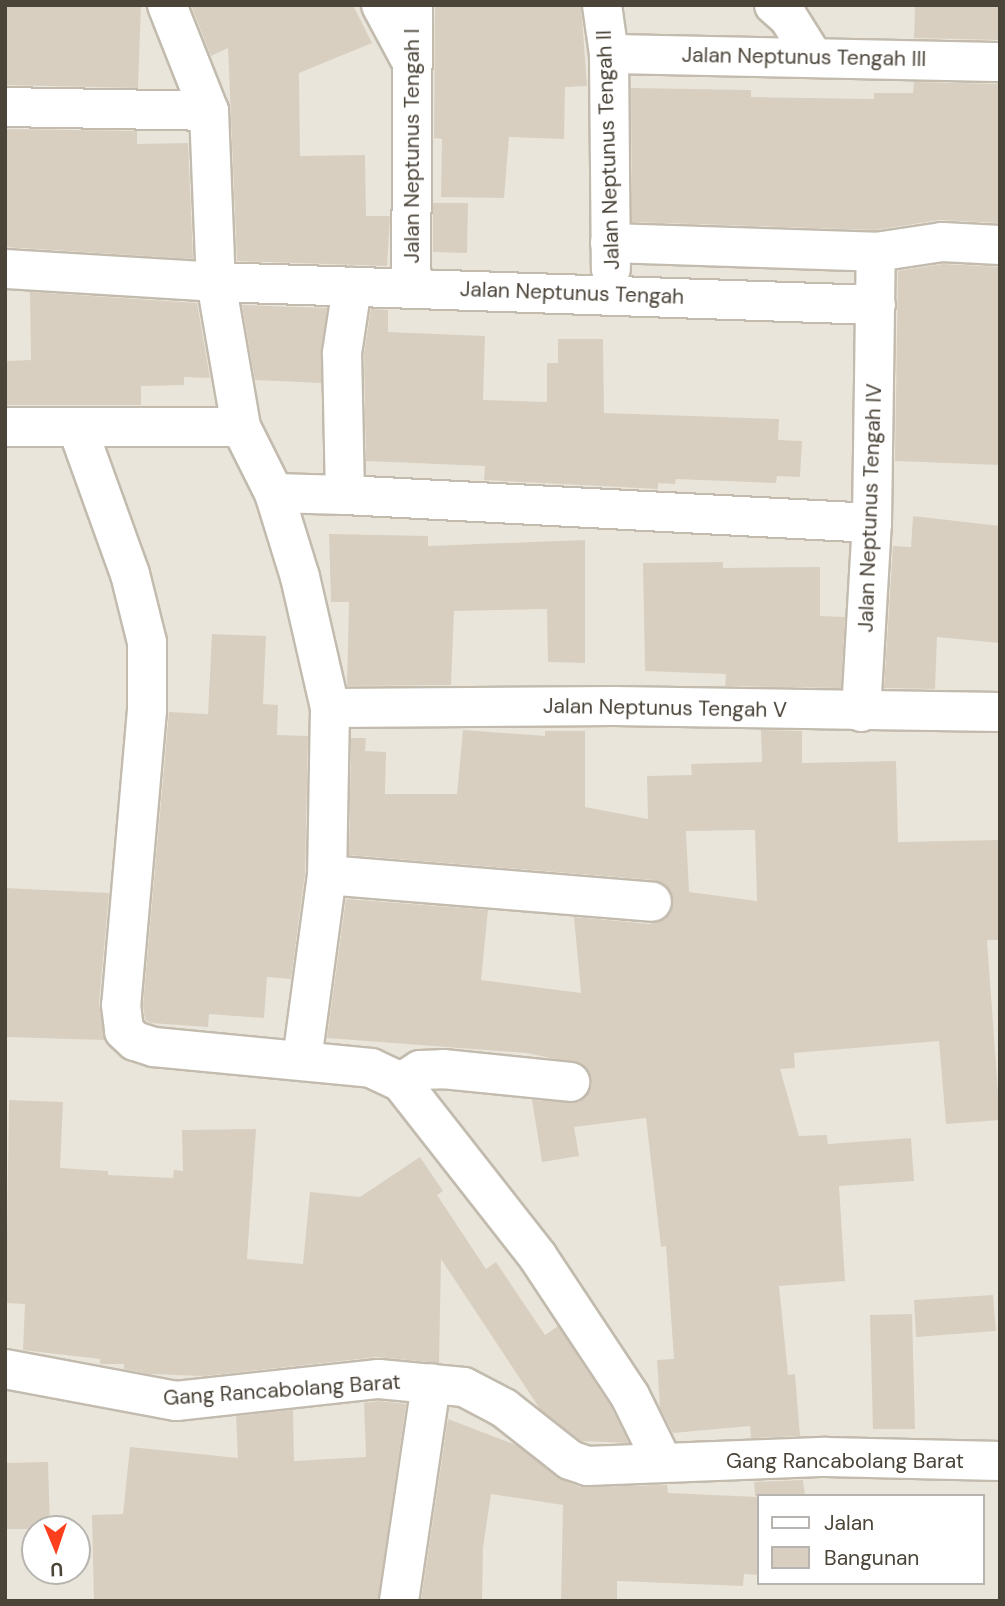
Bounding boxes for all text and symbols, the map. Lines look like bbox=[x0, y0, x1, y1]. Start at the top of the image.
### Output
street label: Jalan Neptunus Tengah I bbox=[399, 29, 425, 263]
street label: Jalan Neptunus Tengah II bbox=[591, 30, 625, 270]
street label: Jalan Neptunus Tengah III bbox=[681, 42, 927, 72]
street label: Jalan Neptunus Tengah bbox=[459, 276, 685, 310]
street label: Jalan Neptunus Tengah IV bbox=[853, 383, 887, 633]
street label: Jalan Neptunus Tengah V bbox=[543, 693, 787, 723]
street label: Gang Rancabolang Barat bbox=[162, 1369, 402, 1411]
street label: Gang Rancabolang Barat bbox=[726, 1448, 964, 1474]
legend bbox=[757, 1494, 984, 1585]
text: Jalan bbox=[824, 1509, 874, 1537]
north arrow bbox=[21, 1515, 91, 1585]
text: Bangunan bbox=[824, 1544, 919, 1572]
text: U bbox=[50, 1557, 64, 1582]

